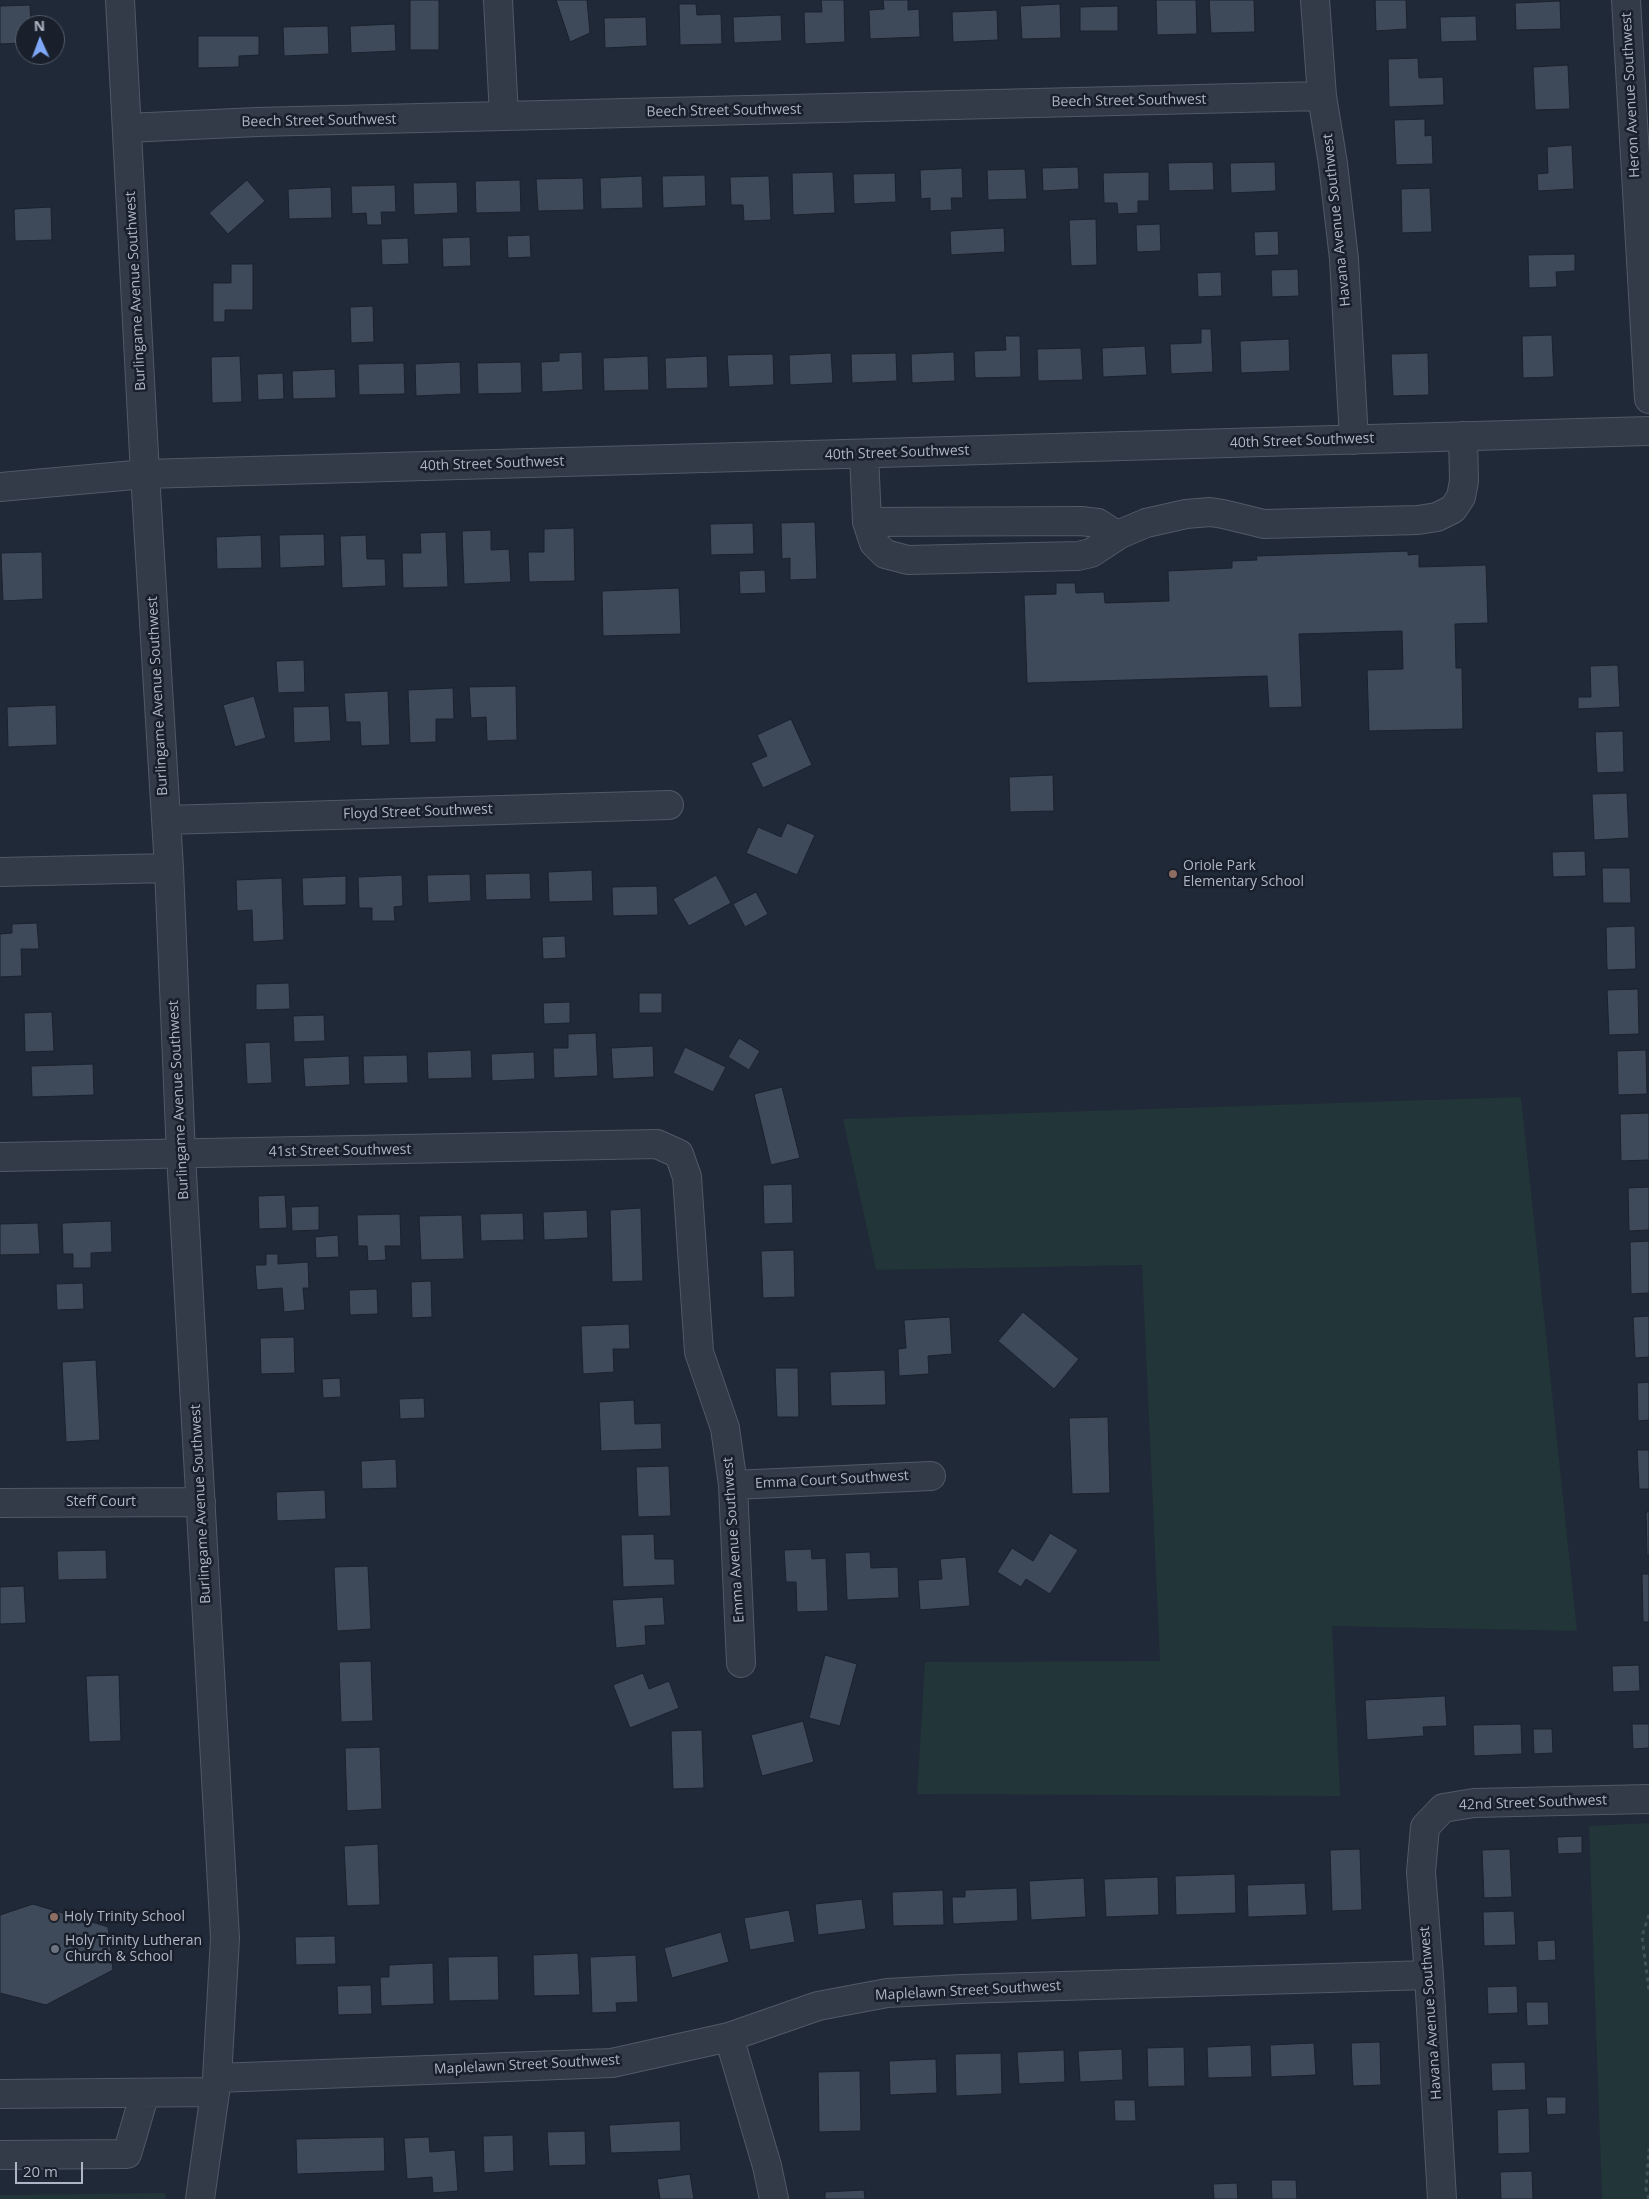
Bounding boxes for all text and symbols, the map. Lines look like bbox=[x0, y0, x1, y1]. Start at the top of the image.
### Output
street label: Heron Avenue Southwest bbox=[1618, 12, 1644, 178]
north arrow bbox=[15, 15, 65, 65]
text: N bbox=[33, 16, 46, 35]
street label: Beech Street Southwest bbox=[1051, 91, 1207, 111]
street label: Beech Street Southwest bbox=[646, 101, 802, 121]
street label: Beech Street Southwest bbox=[241, 111, 397, 131]
street label: Havana Avenue Southwest bbox=[1320, 133, 1354, 307]
street label: Burlingame Avenue Southwest bbox=[122, 191, 150, 391]
street label: 40th Street Southwest bbox=[1229, 430, 1375, 452]
street label: 40th Street Southwest bbox=[824, 442, 970, 464]
street label: 40th Street Southwest bbox=[419, 453, 565, 475]
street label: Burlingame Avenue Southwest bbox=[144, 596, 172, 796]
street label: Floyd Street Southwest bbox=[343, 801, 493, 823]
place label: Oriole Park Elementary School bbox=[1183, 858, 1304, 890]
marker: Oriole Park Elementary School bbox=[1167, 868, 1179, 880]
street label: Burlingame Avenue Southwest bbox=[165, 1000, 193, 1200]
street label: 41st Street Southwest bbox=[269, 1141, 411, 1161]
street label: Burlingame Avenue Southwest bbox=[187, 1404, 215, 1604]
street label: Emma Avenue Southwest bbox=[720, 1457, 748, 1623]
street label: Emma Court Southwest bbox=[755, 1468, 909, 1492]
street label: Steff Court bbox=[66, 1494, 136, 1510]
street label: 42nd Street Southwest bbox=[1459, 1792, 1607, 1814]
place label: Holy Trinity School bbox=[64, 1909, 185, 1925]
marker: Holy Trinity School bbox=[48, 1911, 60, 1923]
street label: Havana Avenue Southwest bbox=[1417, 1926, 1445, 2100]
place label: Holy Trinity Lutheran Church & School bbox=[65, 1933, 202, 1965]
marker: Holy Trinity Lutheran Church & School bbox=[49, 1943, 61, 1955]
street label: Maplelawn Street Southwest bbox=[875, 1978, 1061, 2004]
street label: Maplelawn Street Southwest bbox=[434, 2052, 620, 2078]
scale bar bbox=[18, 2152, 85, 2184]
text: 20 m bbox=[23, 2161, 58, 2181]

